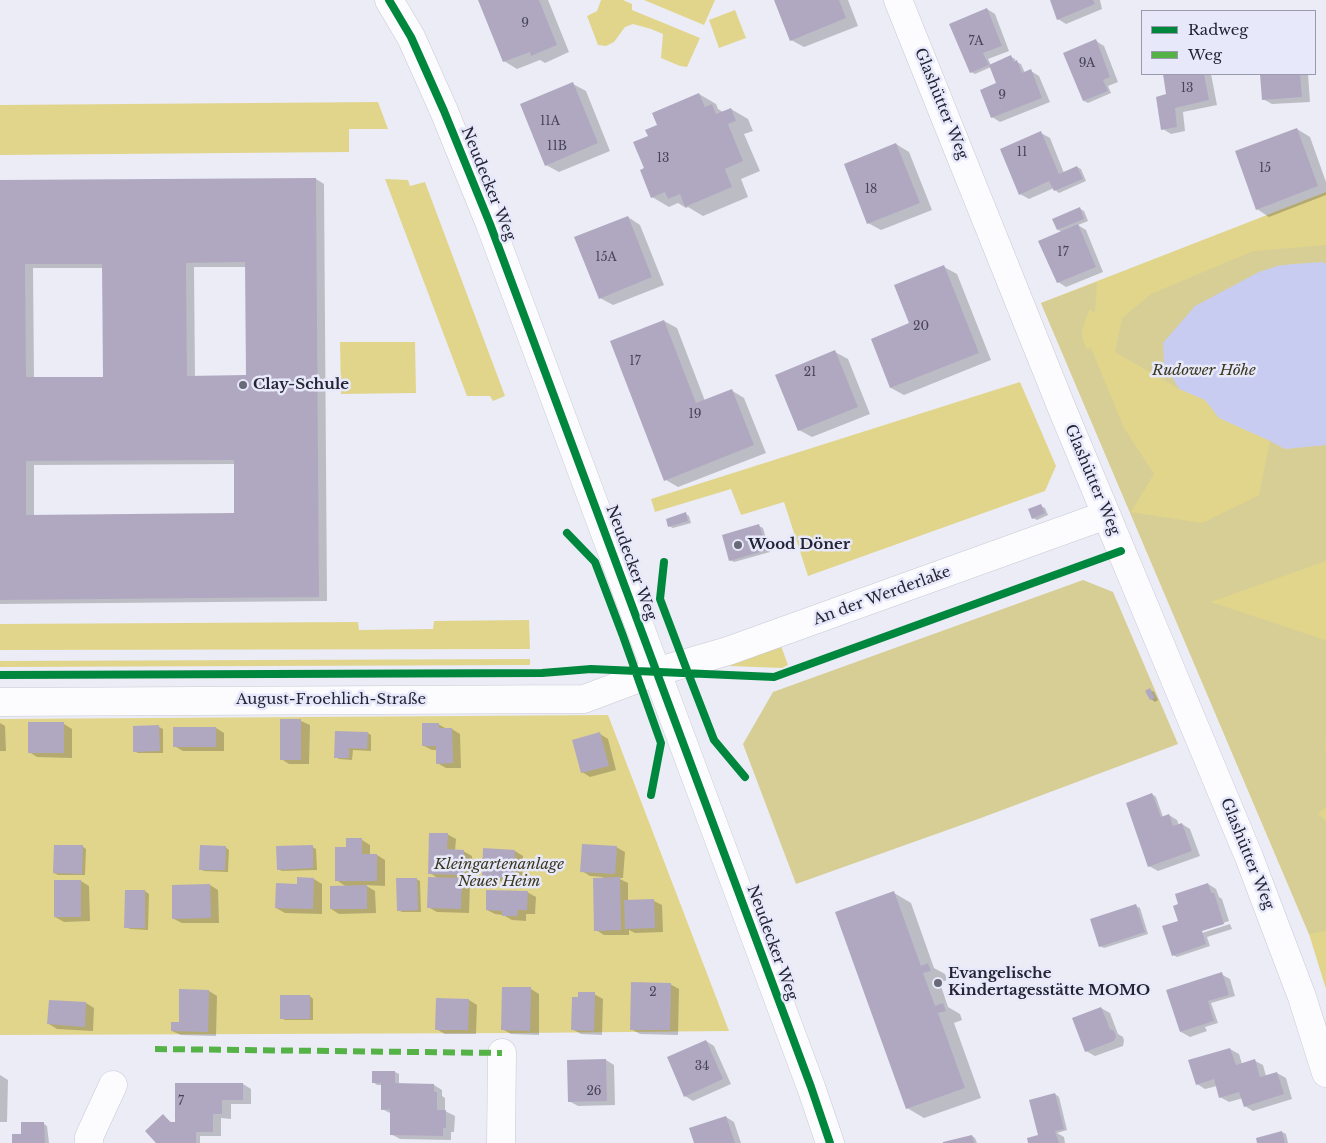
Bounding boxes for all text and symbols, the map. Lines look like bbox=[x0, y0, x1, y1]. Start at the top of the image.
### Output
legend bbox=[1141, 10, 1316, 75]
house number: 9 bbox=[521, 17, 529, 31]
text: Radweg bbox=[1188, 20, 1248, 39]
house number: 7A bbox=[969, 35, 983, 49]
text: Weg bbox=[1188, 45, 1222, 64]
street label: Glashütter Weg bbox=[910, 46, 972, 162]
house number: 9A bbox=[1079, 57, 1095, 71]
house number: 13 bbox=[1181, 82, 1193, 96]
house number: 9 bbox=[998, 89, 1006, 103]
house number: 11A bbox=[540, 115, 560, 129]
street label: Neudecker Weg bbox=[457, 124, 519, 244]
house number: 11B bbox=[547, 140, 567, 154]
house number: 11 bbox=[1017, 146, 1027, 160]
house number: 13 bbox=[657, 152, 669, 166]
house number: 15 bbox=[1259, 162, 1271, 176]
house number: 18 bbox=[865, 183, 877, 197]
house number: 17 bbox=[1057, 246, 1069, 260]
house number: 15A bbox=[595, 251, 617, 265]
house number: 20 bbox=[913, 320, 929, 334]
house number: 17 bbox=[629, 355, 641, 369]
park label: Rudower Höhe bbox=[1152, 362, 1256, 380]
house number: 21 bbox=[804, 366, 816, 380]
place label: Clay-Schule bbox=[253, 376, 349, 394]
marker: Clay-Schule bbox=[237, 379, 249, 391]
house number: 19 bbox=[688, 408, 702, 422]
street label: Glashütter Weg bbox=[1060, 422, 1124, 538]
street label: Neudecker Weg bbox=[602, 503, 660, 623]
place label: Wood Döner bbox=[748, 536, 850, 554]
marker: Wood Döner bbox=[732, 539, 744, 551]
street label: An der Werderlake bbox=[811, 563, 953, 629]
street label: August-Froehlich-Straße bbox=[236, 691, 426, 709]
street label: Glashütter Weg bbox=[1216, 796, 1278, 912]
park label: Kleingartenanlage Neues Heim bbox=[434, 856, 564, 891]
street label: Neudecker Weg bbox=[743, 883, 801, 1003]
place label: Evangelische Kindertagesstätte MOMO bbox=[948, 965, 1150, 1000]
marker: Evangelische Kindertagesstätte MOMO bbox=[932, 977, 944, 989]
house number: 2 bbox=[649, 986, 657, 1000]
house number: 34 bbox=[695, 1060, 709, 1074]
house number: 26 bbox=[586, 1085, 602, 1099]
house number: 7 bbox=[178, 1095, 184, 1109]

